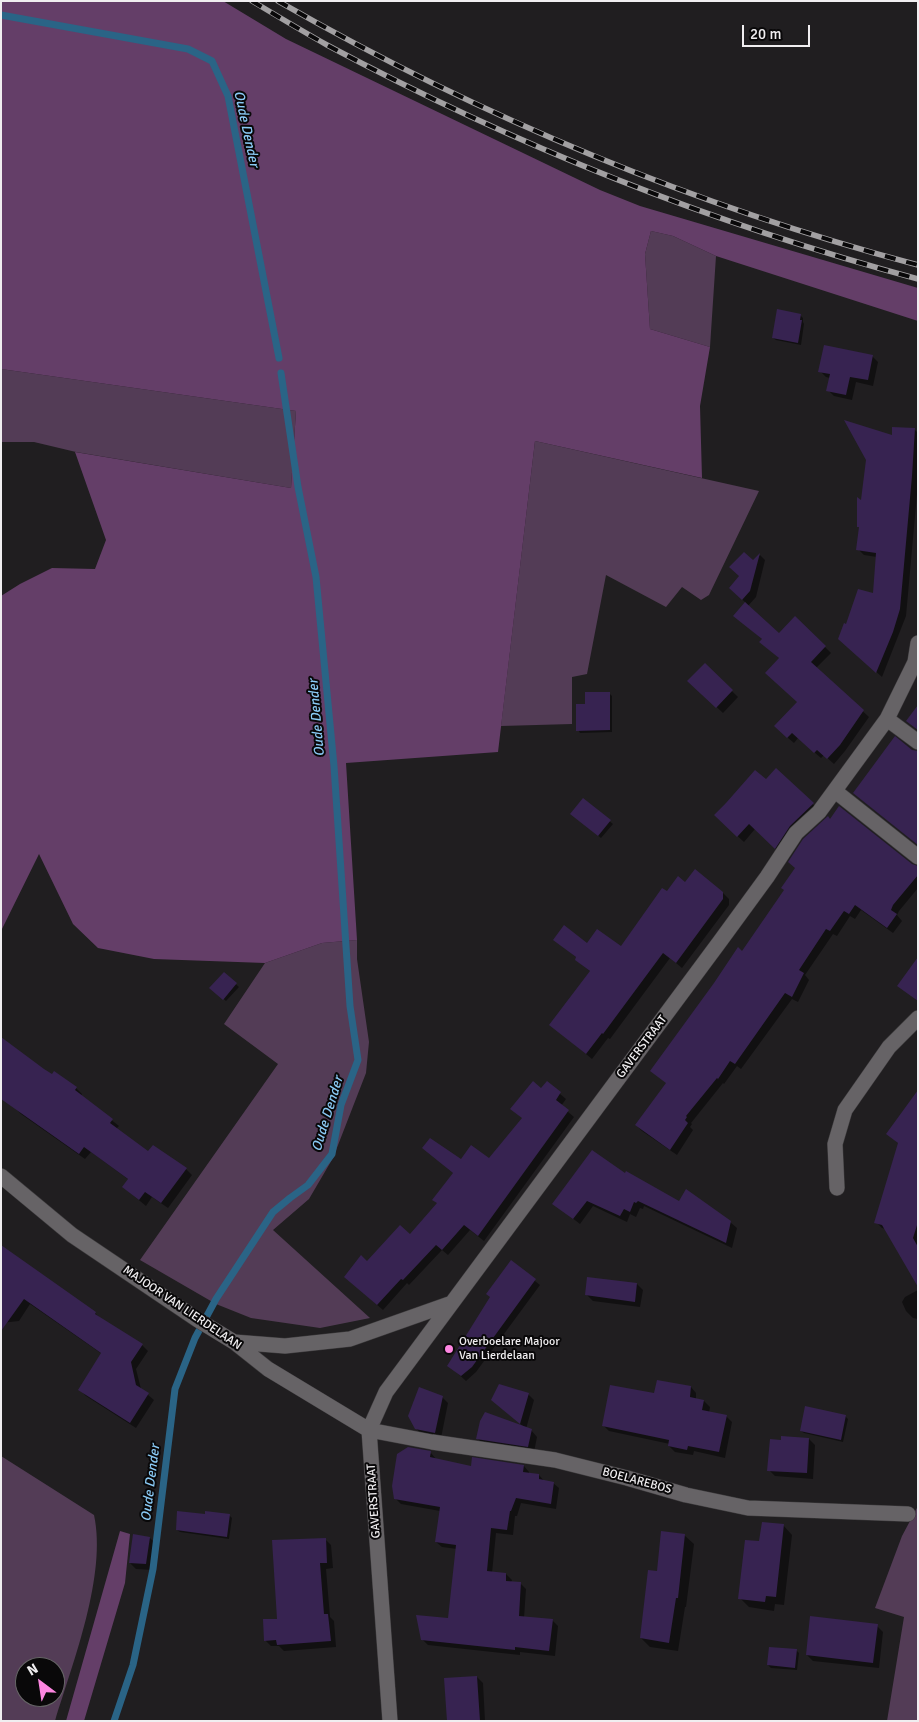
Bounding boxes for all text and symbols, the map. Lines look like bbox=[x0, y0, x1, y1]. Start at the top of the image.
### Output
scale bar bbox=[744, 15, 812, 47]
text: 20 m bbox=[750, 25, 781, 43]
water label: Oude Dender bbox=[230, 89, 262, 169]
water label: Oude Dender bbox=[305, 679, 329, 757]
street label: GAVERSTRAAT bbox=[614, 1013, 670, 1081]
water label: Oude Dender bbox=[309, 1074, 347, 1154]
street label: MAJOOR VAN LIERDELAAN bbox=[120, 1263, 244, 1353]
place label: Overboelare Majoor Van Lierdelaan bbox=[459, 1335, 560, 1363]
marker: Overboelare Majoor Van Lierdelaan bbox=[443, 1343, 455, 1355]
water label: Oude Dender bbox=[138, 1443, 164, 1523]
street label: GAVERSTRAAT bbox=[364, 1463, 384, 1539]
street label: BOELAREBOS bbox=[601, 1465, 673, 1497]
north arrow bbox=[15, 1657, 65, 1707]
text: N bbox=[24, 1660, 41, 1679]

